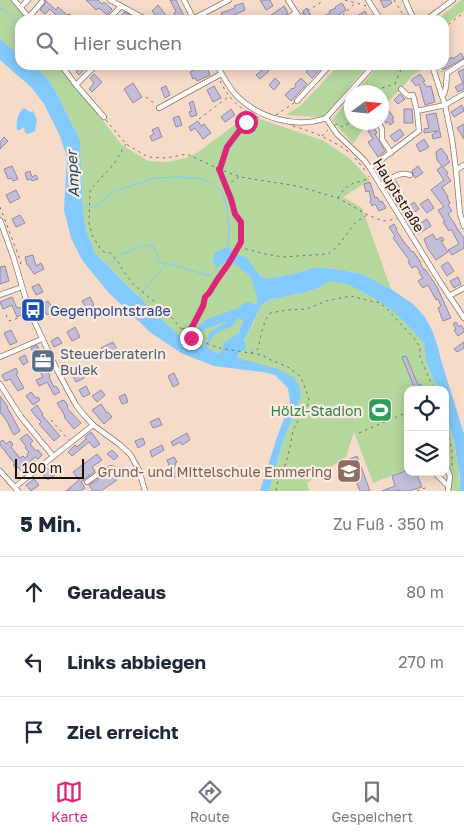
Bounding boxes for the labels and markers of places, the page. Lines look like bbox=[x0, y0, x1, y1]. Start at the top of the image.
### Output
bus stop icon: Gegenpointstraße bbox=[20, 297, 46, 323]
place label: Gegenpointstraße bbox=[50, 302, 171, 319]
place label: Steuerberaterin Bulek bbox=[60, 345, 166, 378]
office icon: Steuerberaterin Bulek bbox=[30, 348, 56, 374]
sports icon: Hölzl-Stadion bbox=[367, 397, 393, 423]
place label: Hölzl-Stadion bbox=[270, 402, 362, 419]
school or university icon: Grund- und Mittelschule Emmering bbox=[336, 458, 362, 484]
place label: Grund- und Mittelschule Emmering bbox=[98, 463, 332, 480]

